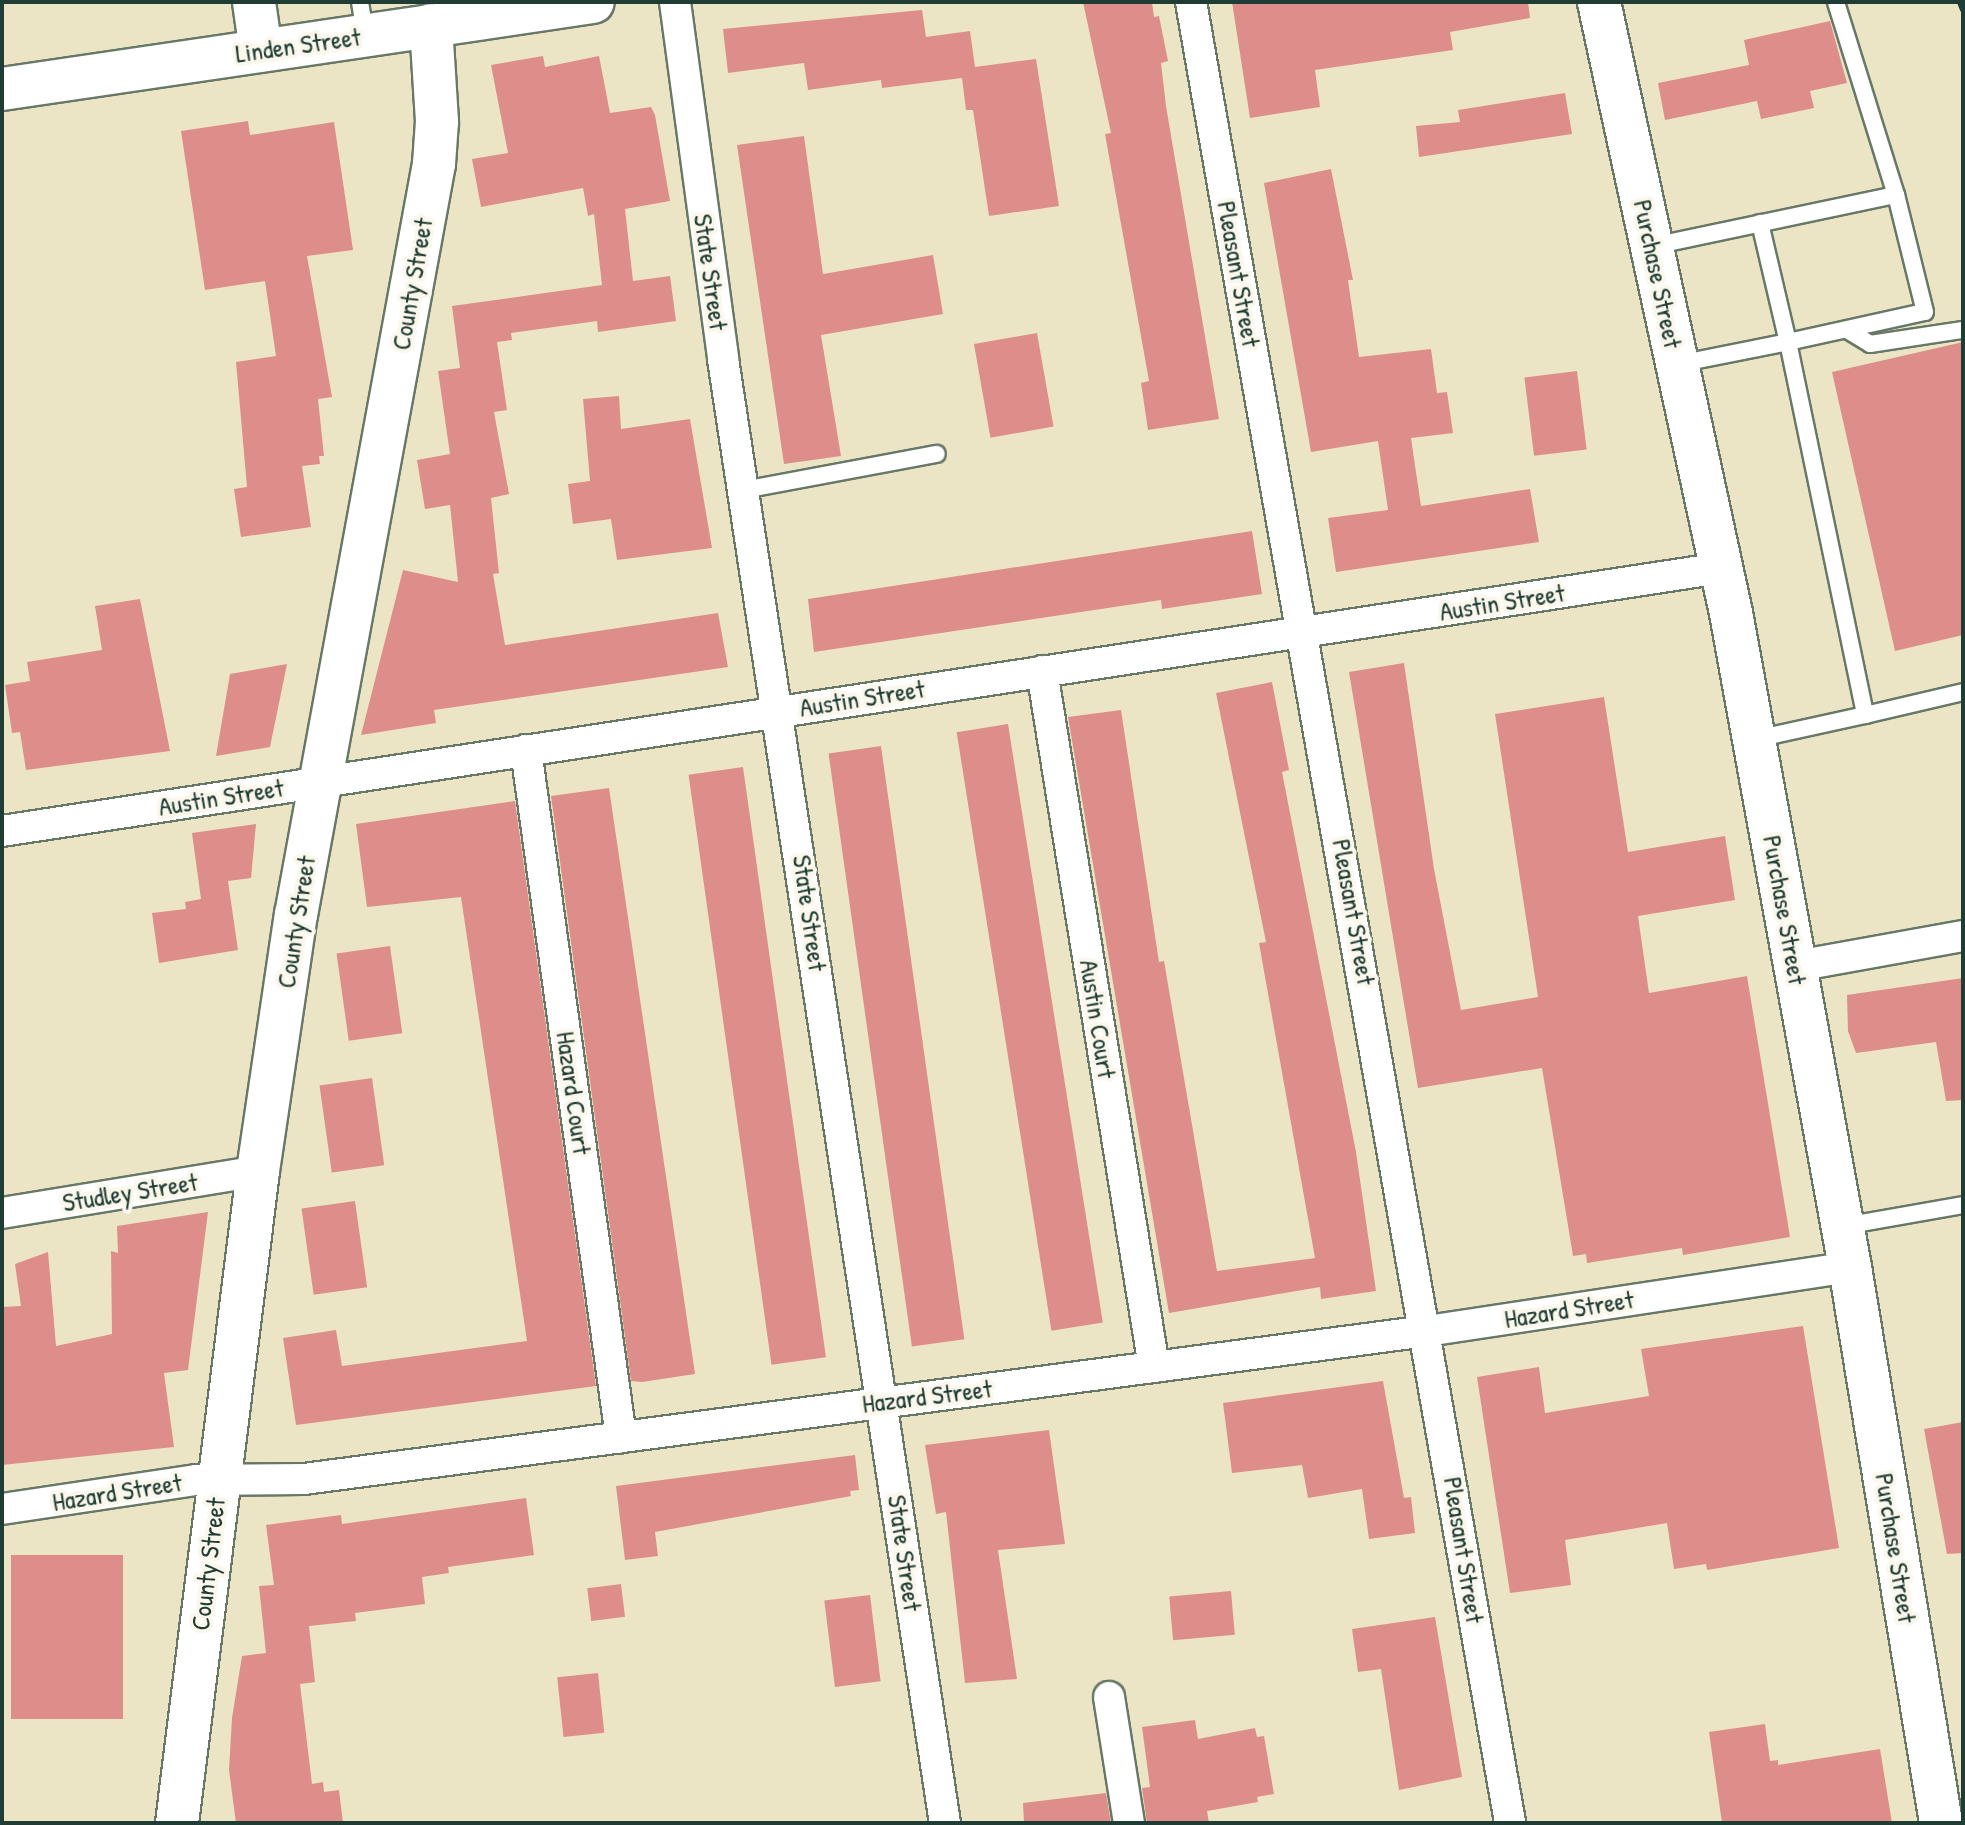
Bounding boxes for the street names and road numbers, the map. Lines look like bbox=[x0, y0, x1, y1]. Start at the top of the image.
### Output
street label: Linden Street bbox=[233, 21, 363, 69]
street label: Purchase Street bbox=[1627, 197, 1689, 351]
street label: Pleasant Street bbox=[1211, 199, 1267, 349]
street label: State Street bbox=[687, 212, 735, 332]
street label: County Street bbox=[385, 216, 439, 352]
street label: Austin Street bbox=[1437, 577, 1567, 627]
street label: Austin Street bbox=[797, 673, 927, 723]
street label: Austin Street bbox=[156, 772, 286, 822]
street label: Purchase Street bbox=[1757, 833, 1813, 987]
street label: Pleasant Street bbox=[1326, 837, 1382, 987]
street label: State Street bbox=[786, 853, 834, 973]
street label: County Street bbox=[270, 854, 322, 990]
street label: Austin Court bbox=[1073, 957, 1123, 1081]
street label: Hazard Court bbox=[550, 1029, 598, 1157]
street label: Studley Street bbox=[60, 1166, 200, 1218]
street label: Hazard Street bbox=[1502, 1283, 1636, 1335]
street label: Hazard Street bbox=[860, 1373, 994, 1419]
street label: Hazard Street bbox=[50, 1466, 184, 1518]
street label: Purchase Street bbox=[1869, 1471, 1923, 1625]
street label: Pleasant Street bbox=[1437, 1475, 1491, 1625]
street label: State Street bbox=[881, 1493, 929, 1613]
street label: County Street bbox=[184, 1496, 232, 1632]

